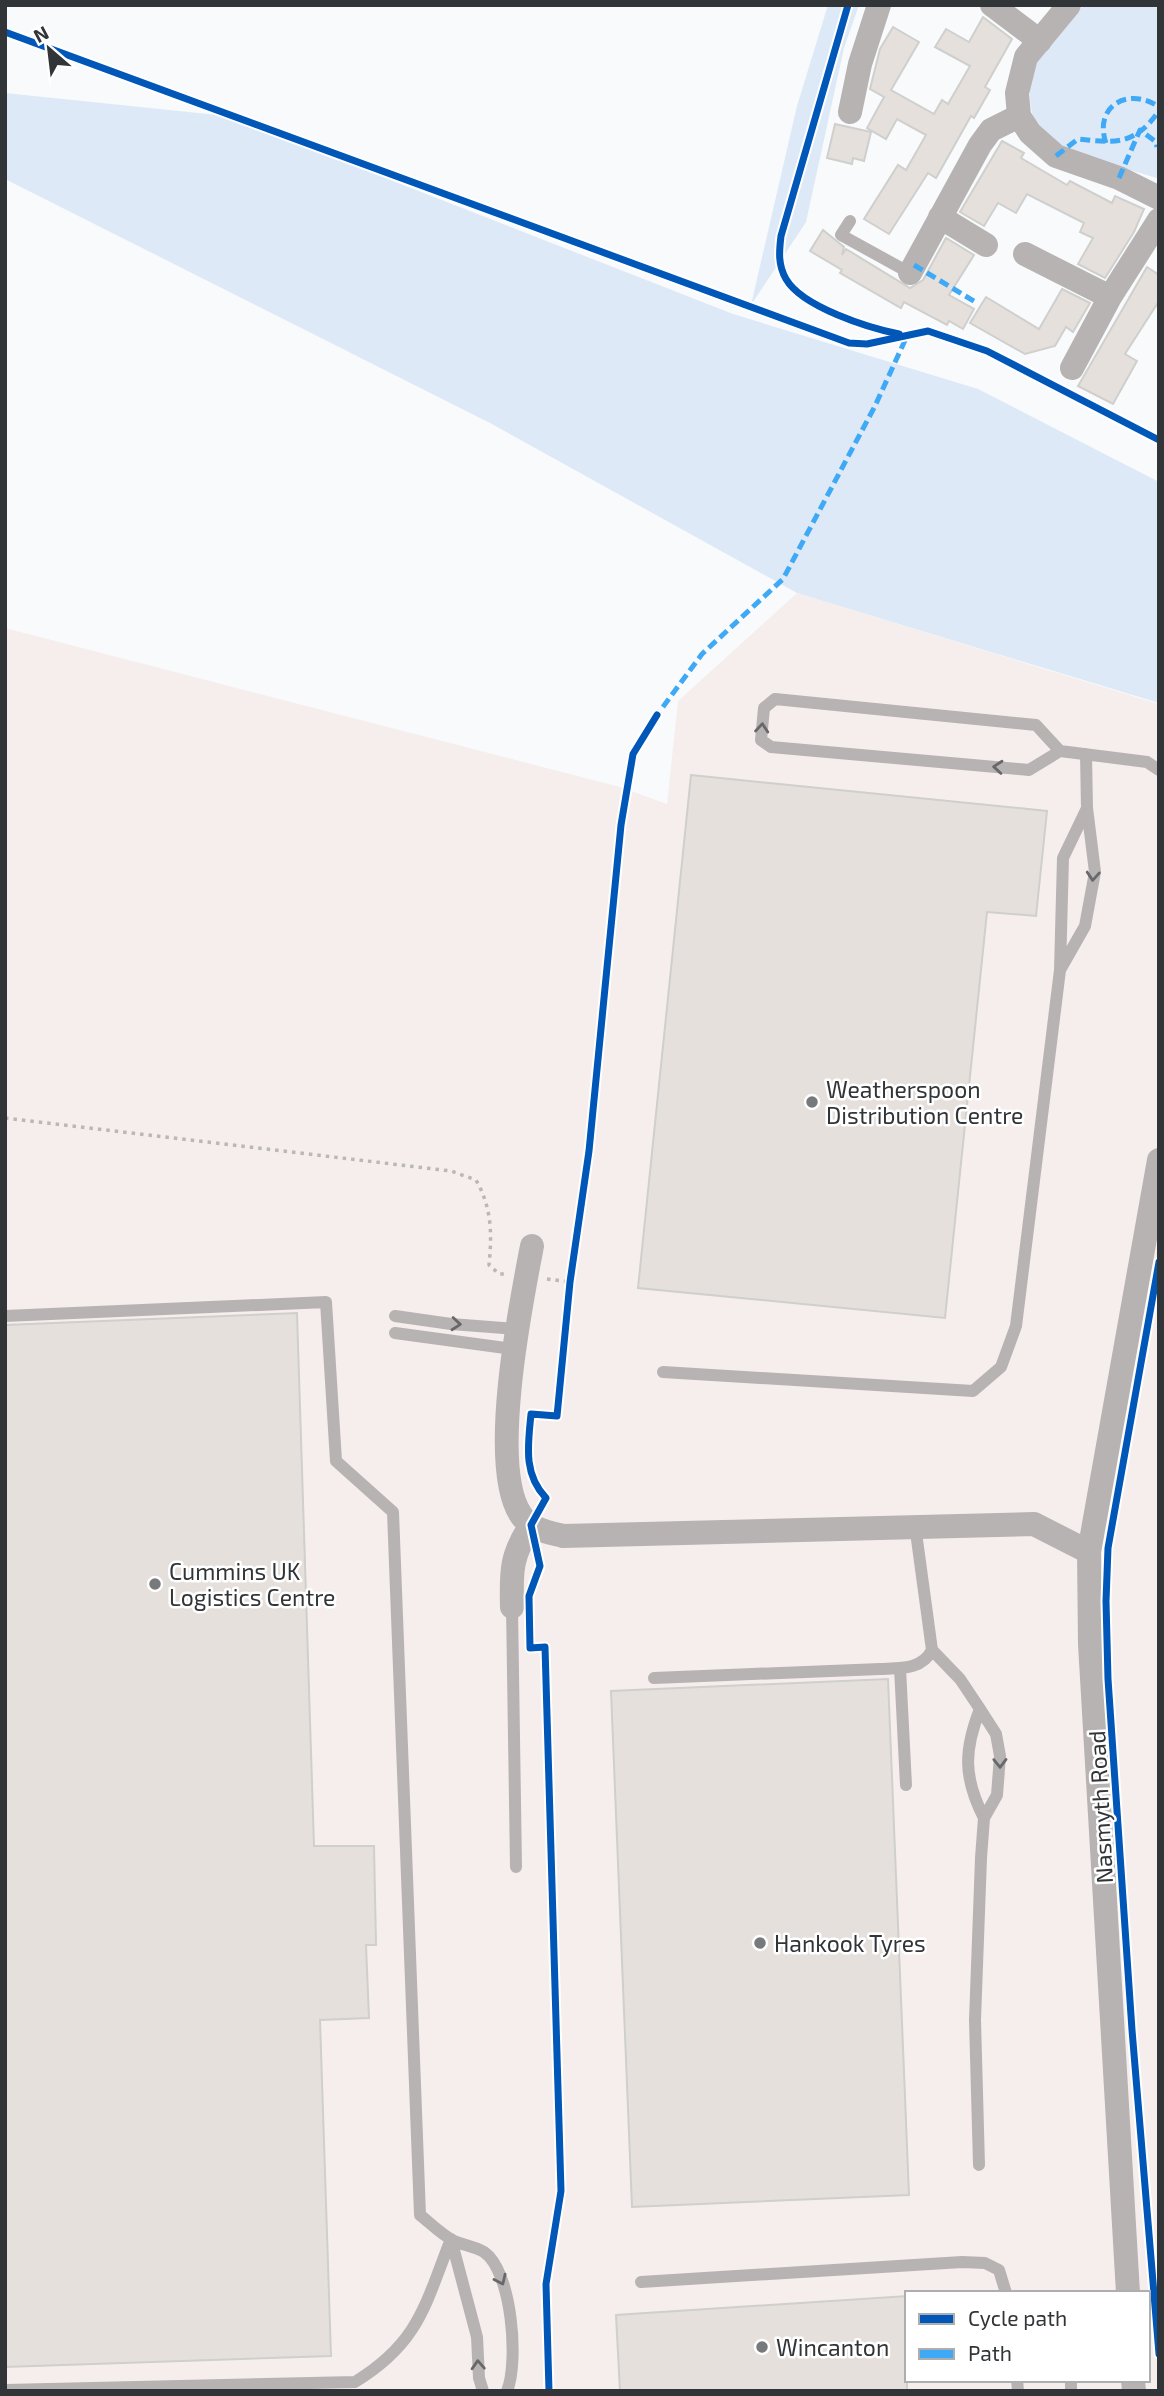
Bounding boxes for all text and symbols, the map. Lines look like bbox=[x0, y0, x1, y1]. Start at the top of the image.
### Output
north arrow bbox=[14, 14, 84, 84]
text: N bbox=[29, 20, 52, 47]
one-way arrow bbox=[754, 722, 769, 733]
one-way arrow bbox=[992, 760, 1003, 775]
one-way arrow bbox=[1086, 871, 1101, 882]
place label: Weatherspoon Distribution Centre bbox=[826, 1075, 1023, 1129]
marker: Weatherspoon Distribution Centre bbox=[804, 1094, 820, 1110]
one-way arrow bbox=[450, 1317, 462, 1332]
place label: Cummins UK Logistics Centre bbox=[169, 1557, 335, 1611]
marker: Cummins UK Logistics Centre bbox=[147, 1576, 163, 1592]
street label: Nasmyth Road bbox=[1082, 1730, 1118, 1884]
one-way arrow bbox=[992, 1757, 1007, 1768]
place label: Hankook Tyres bbox=[774, 1929, 926, 1957]
marker: Hankook Tyres bbox=[752, 1935, 768, 1951]
one-way arrow bbox=[492, 2273, 506, 2285]
legend bbox=[905, 2291, 1150, 2382]
text: Cycle path bbox=[968, 2305, 1067, 2330]
place label: Wincanton bbox=[776, 2333, 889, 2361]
marker: Wincanton bbox=[754, 2339, 770, 2355]
text: Path bbox=[968, 2340, 1012, 2365]
one-way arrow bbox=[471, 2359, 486, 2370]

